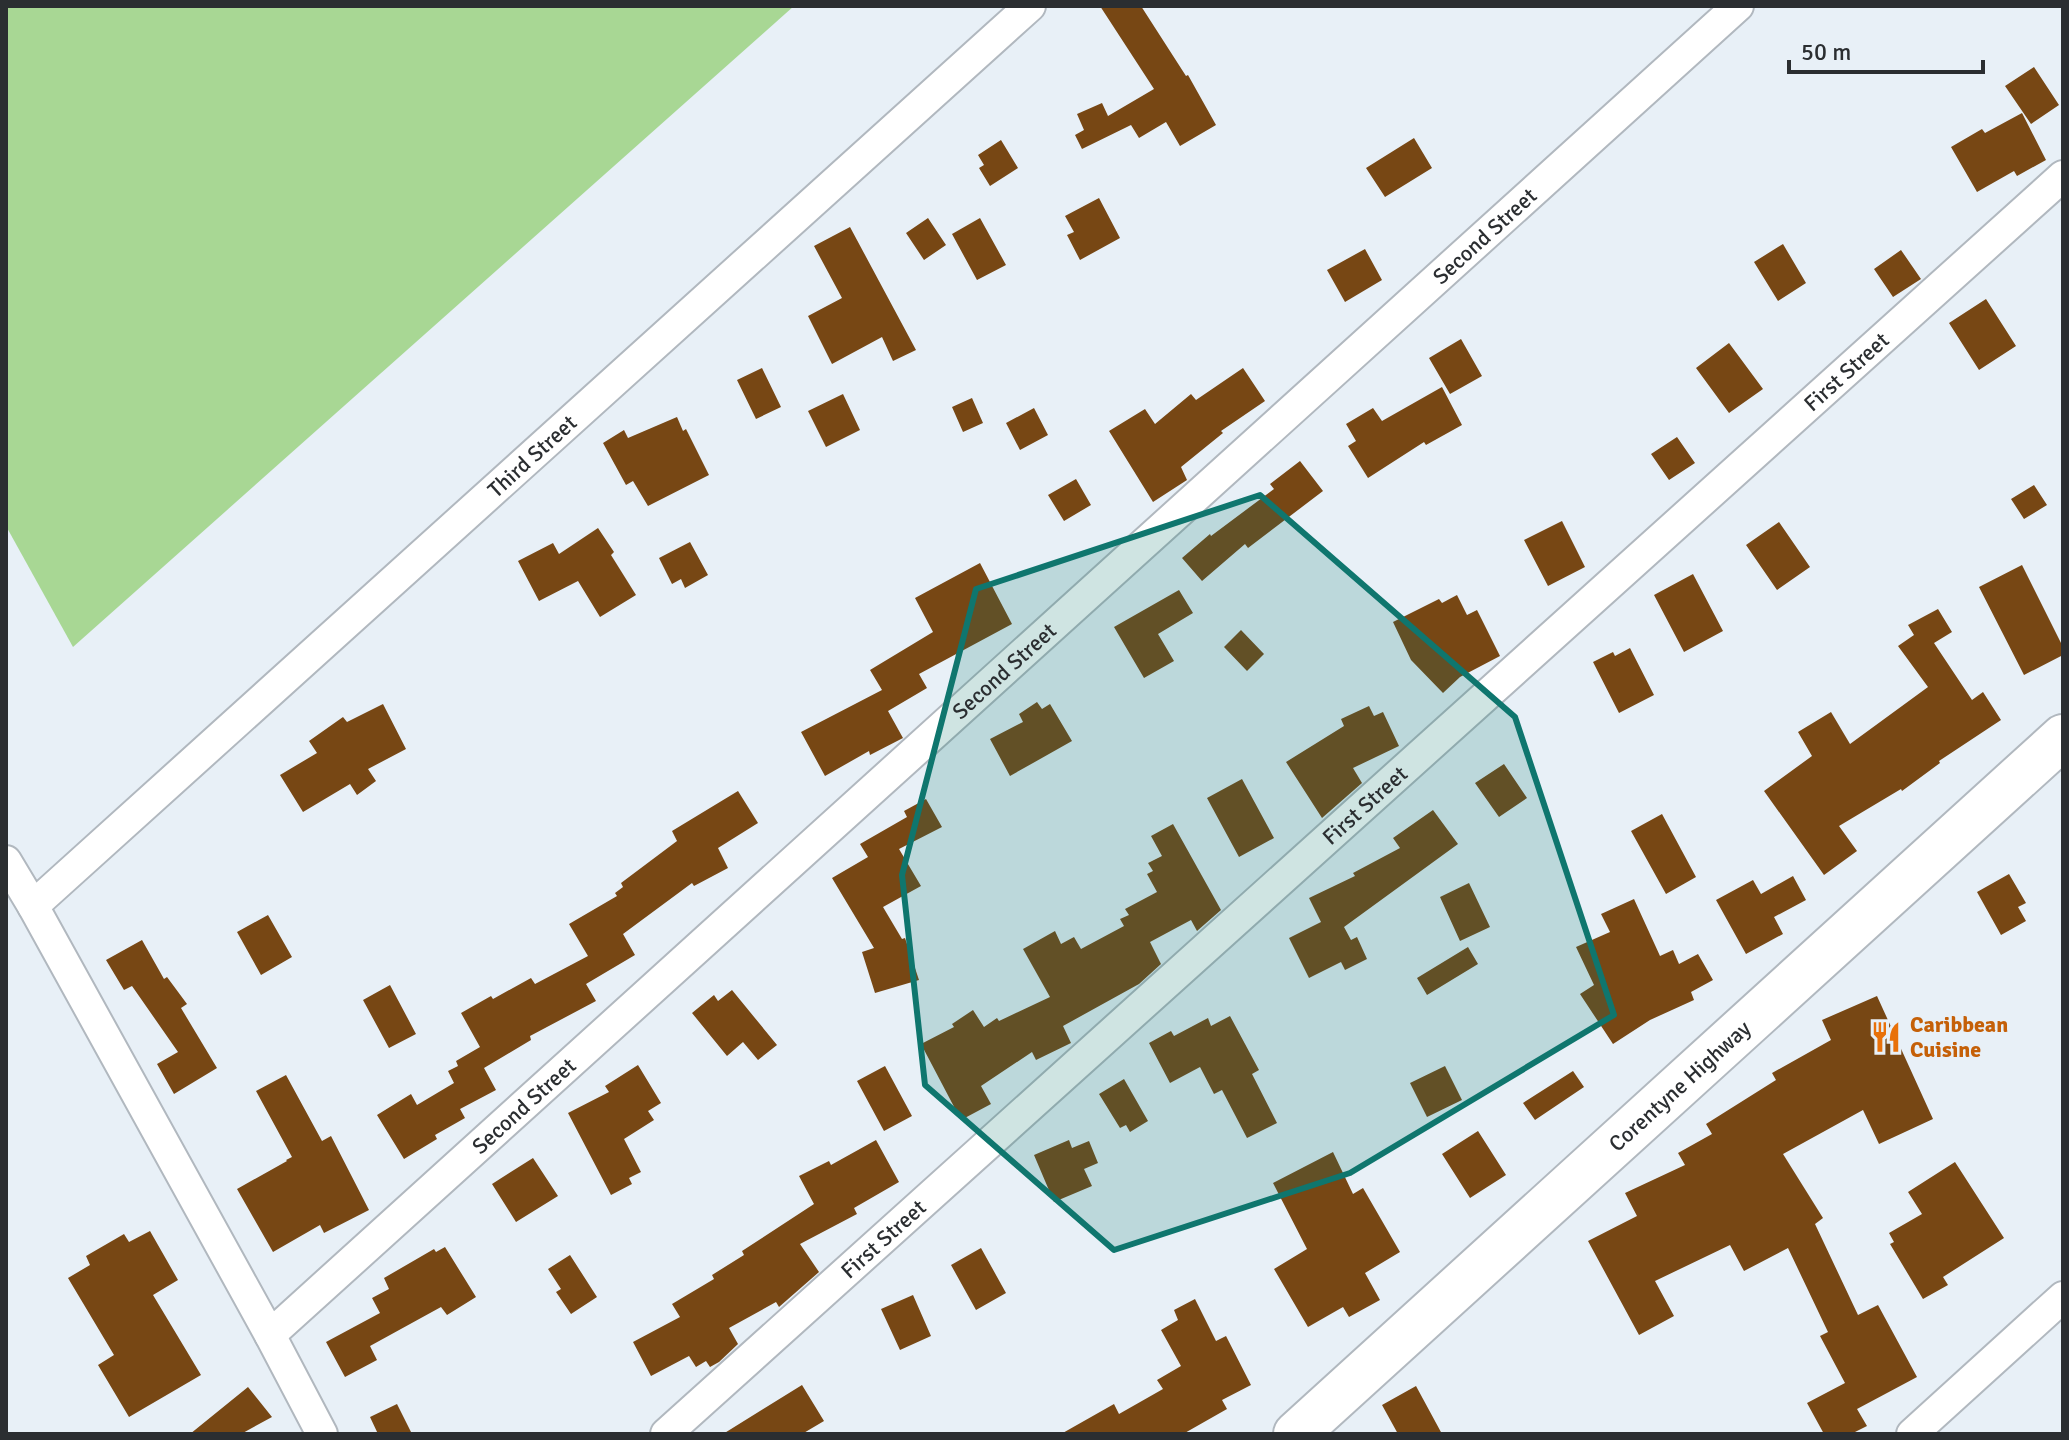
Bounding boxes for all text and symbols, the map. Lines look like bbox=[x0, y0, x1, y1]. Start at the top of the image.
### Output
scale bar bbox=[1789, 24, 1983, 74]
text: 50 m bbox=[1801, 37, 1851, 67]
street label: Second Street bbox=[1427, 182, 1542, 290]
street label: First Street bbox=[1798, 326, 1894, 417]
street label: Third Street bbox=[482, 408, 582, 503]
street label: Second Street bbox=[946, 616, 1062, 724]
street label: First Street bbox=[1316, 760, 1413, 850]
place label: Caribbean Cuisine bbox=[1910, 1011, 2008, 1063]
street label: Corentyne Highway bbox=[1603, 1014, 1756, 1157]
restaurant icon: Caribbean Cuisine bbox=[1869, 1020, 1903, 1054]
street label: Second Street bbox=[466, 1051, 581, 1159]
street label: First Street bbox=[835, 1193, 931, 1284]

